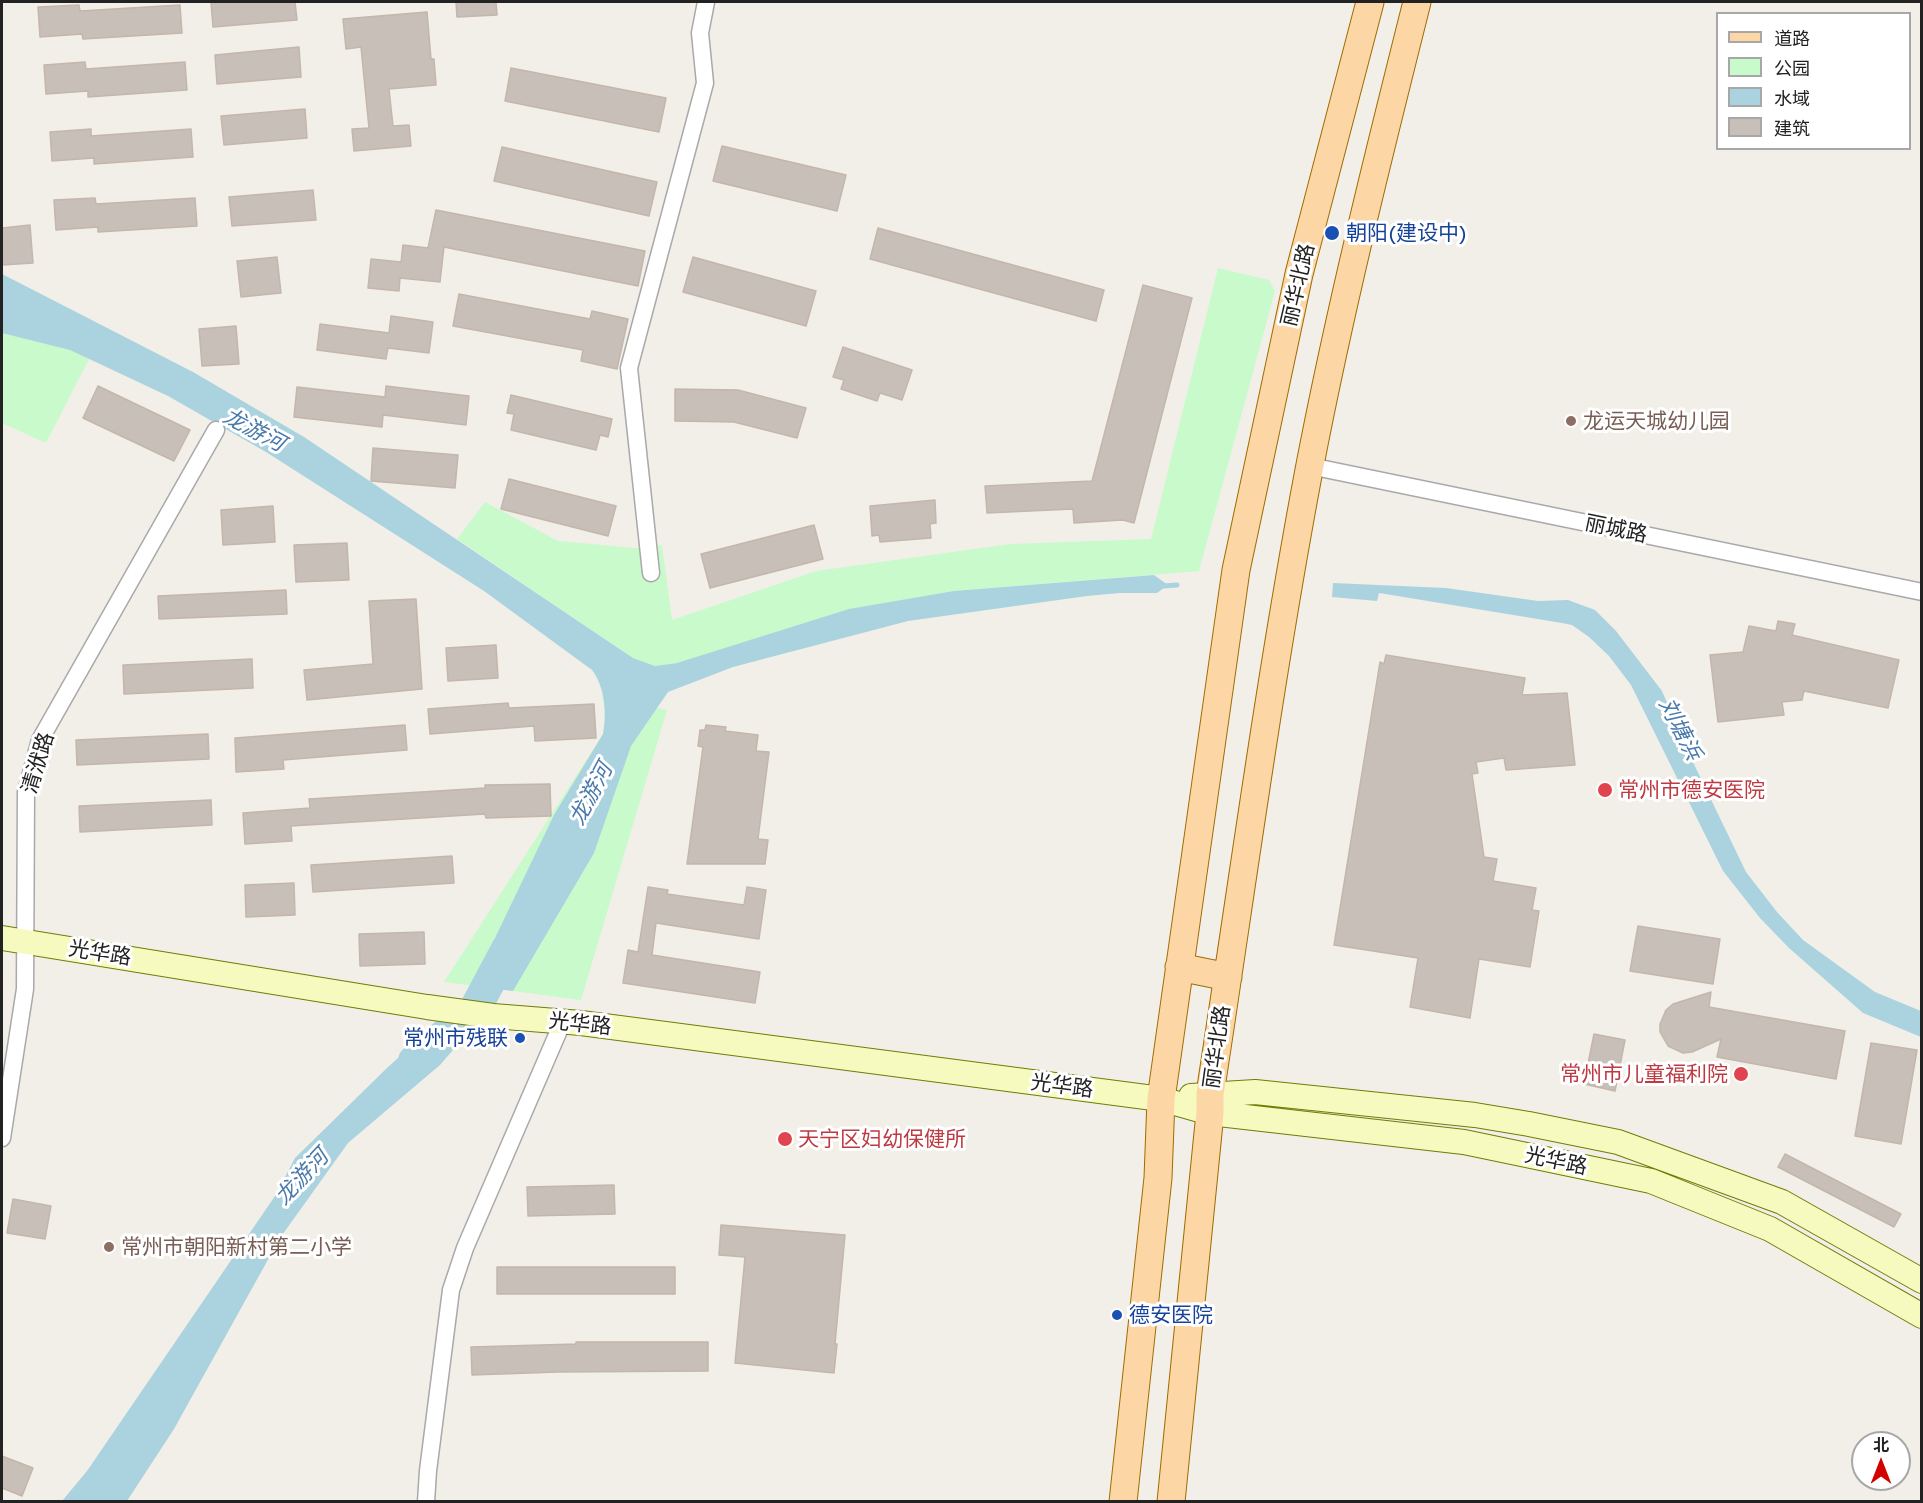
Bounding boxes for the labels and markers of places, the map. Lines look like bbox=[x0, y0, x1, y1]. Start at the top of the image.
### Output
place label: 朝阳(建设中) bbox=[1346, 220, 1467, 246]
marker: 朝阳(建设中) bbox=[1323, 224, 1341, 242]
place label: 龙运天城幼儿园 bbox=[1583, 408, 1730, 434]
marker: 龙运天城幼儿园 bbox=[1564, 414, 1578, 428]
place label: 常州市德安医院 bbox=[1618, 777, 1765, 803]
marker: 常州市德安医院 bbox=[1596, 781, 1614, 799]
place label: 常州市残联 bbox=[403, 1025, 508, 1051]
marker: 常州市残联 bbox=[513, 1031, 527, 1045]
place label: 常州市儿童福利院 bbox=[1560, 1061, 1728, 1087]
marker: 常州市儿童福利院 bbox=[1732, 1065, 1750, 1083]
place label: 天宁区妇幼保健所 bbox=[798, 1126, 966, 1152]
marker: 天宁区妇幼保健所 bbox=[776, 1130, 794, 1148]
place label: 常州市朝阳新村第二小学 bbox=[121, 1234, 352, 1260]
marker: 常州市朝阳新村第二小学 bbox=[102, 1240, 116, 1254]
place label: 德安医院 bbox=[1129, 1302, 1213, 1328]
marker: 德安医院 bbox=[1110, 1308, 1124, 1322]

